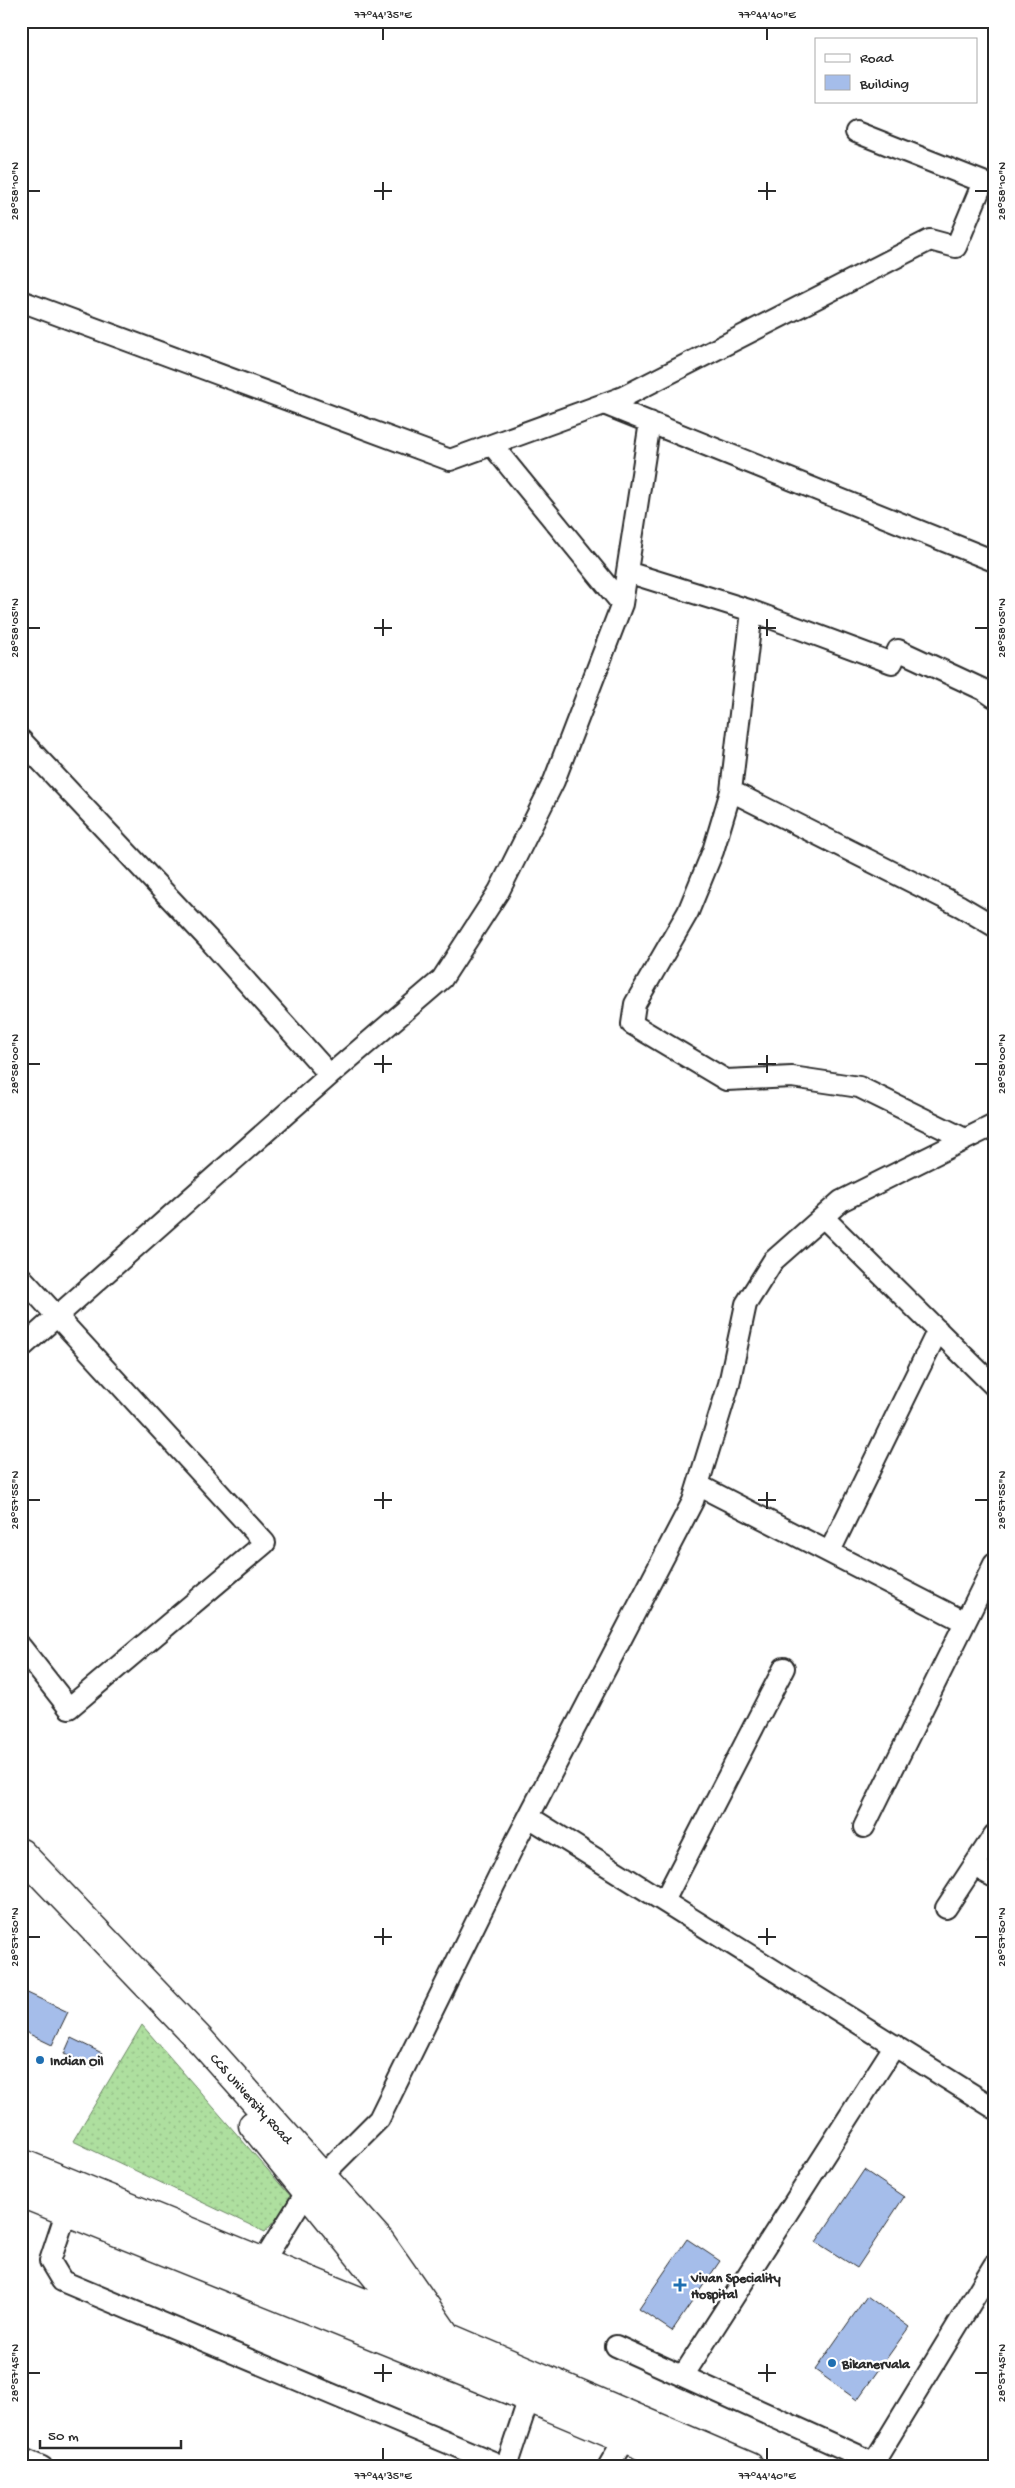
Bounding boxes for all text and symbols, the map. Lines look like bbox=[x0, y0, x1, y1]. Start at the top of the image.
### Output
text: 77°44'35"E bbox=[353, 9, 412, 23]
text: 77°44'40"E bbox=[737, 9, 796, 23]
legend bbox=[815, 38, 978, 102]
text: Road bbox=[860, 50, 894, 68]
text: Building bbox=[859, 76, 909, 94]
text: 28°58'10"N bbox=[9, 162, 23, 220]
text: 28°58'10"N bbox=[996, 162, 1010, 220]
text: 28°58'05"N bbox=[9, 598, 23, 658]
text: 28°58'05"N bbox=[996, 598, 1010, 658]
text: 28°58'00"N bbox=[9, 1034, 23, 1094]
text: 28°58'00"N bbox=[996, 1034, 1010, 1094]
text: 28°57'55"N bbox=[9, 1470, 23, 1529]
text: 28°57'55"N bbox=[996, 1470, 1010, 1529]
text: 28°57'50"N bbox=[9, 1907, 23, 1967]
text: 28°57'50"N bbox=[996, 1907, 1010, 1967]
street label: CCS University Road bbox=[205, 2051, 296, 2150]
marker: Indian Oil bbox=[34, 2054, 46, 2066]
place label: Indian Oil bbox=[50, 2054, 104, 2071]
place label: Vivan Speciality Hospital bbox=[690, 2271, 781, 2304]
marker: Vivan Speciality Hospital bbox=[673, 2278, 687, 2292]
text: 28°57'45"N bbox=[9, 2344, 23, 2402]
text: 28°57'45"N bbox=[996, 2344, 1010, 2402]
marker: Bikanervala bbox=[826, 2357, 838, 2369]
place label: Bikanervala bbox=[841, 2357, 911, 2374]
scale bar bbox=[40, 2418, 181, 2450]
text: 50 m bbox=[48, 2428, 79, 2446]
text: 77°44'35"E bbox=[353, 2470, 412, 2484]
text: 77°44'40"E bbox=[737, 2470, 796, 2484]

